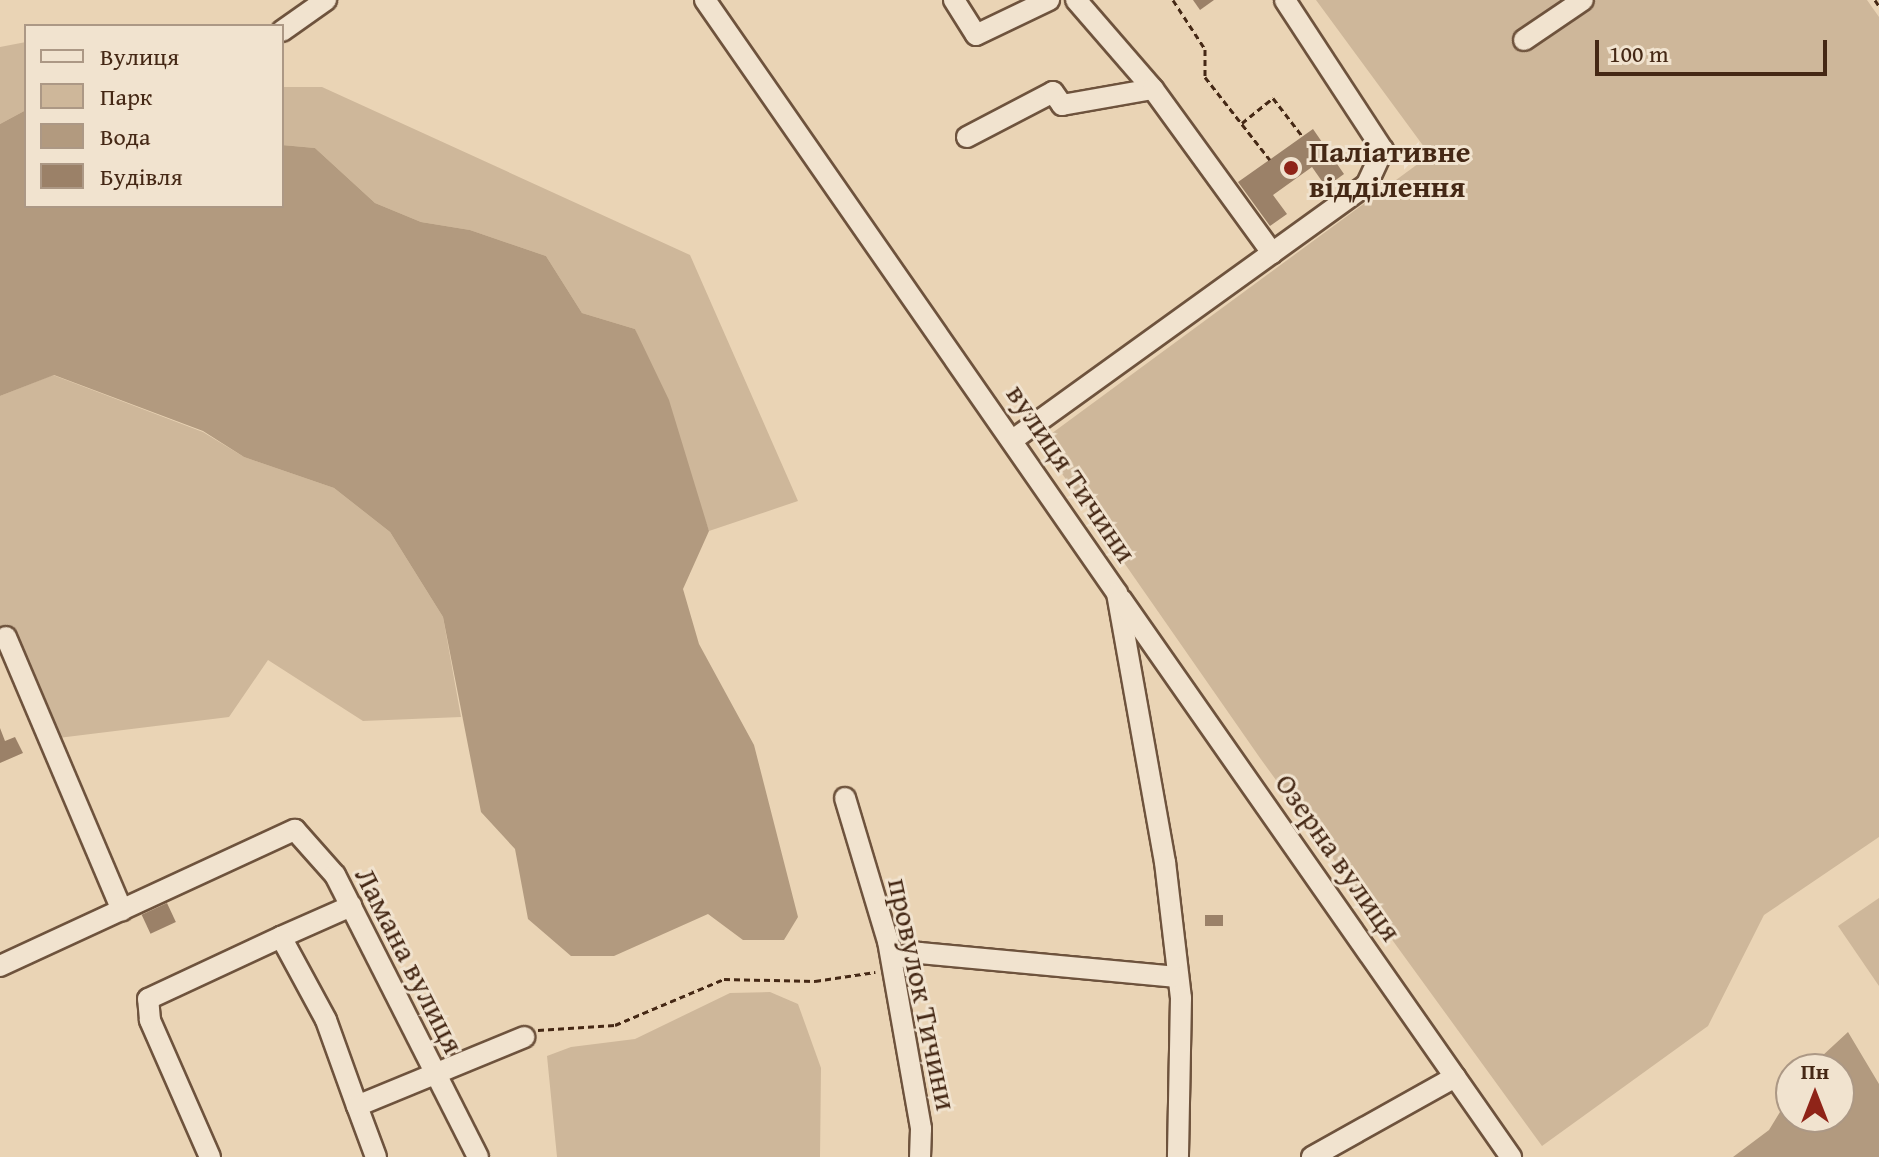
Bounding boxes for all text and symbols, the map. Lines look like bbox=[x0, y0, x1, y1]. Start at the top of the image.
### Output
legend bbox=[24, 24, 284, 208]
scale bar bbox=[1599, 24, 1831, 74]
text: 100 m bbox=[1609, 36, 1669, 71]
text: Вулиця bbox=[100, 39, 179, 74]
text: Парк bbox=[100, 79, 152, 114]
text: Вода bbox=[100, 119, 150, 154]
place label: Паліативне відділення bbox=[1309, 133, 1471, 204]
marker: Паліативне відділення bbox=[1280, 157, 1302, 179]
text: Будівля bbox=[100, 159, 183, 194]
street label: вулиця Тичини bbox=[999, 377, 1145, 569]
street label: Озерна вулиця bbox=[1268, 766, 1410, 948]
street label: Ламана вулиця bbox=[348, 861, 472, 1059]
street label: провулок Тичини bbox=[881, 875, 965, 1113]
north arrow bbox=[1775, 1053, 1855, 1133]
text: Пн bbox=[1801, 1055, 1829, 1087]

